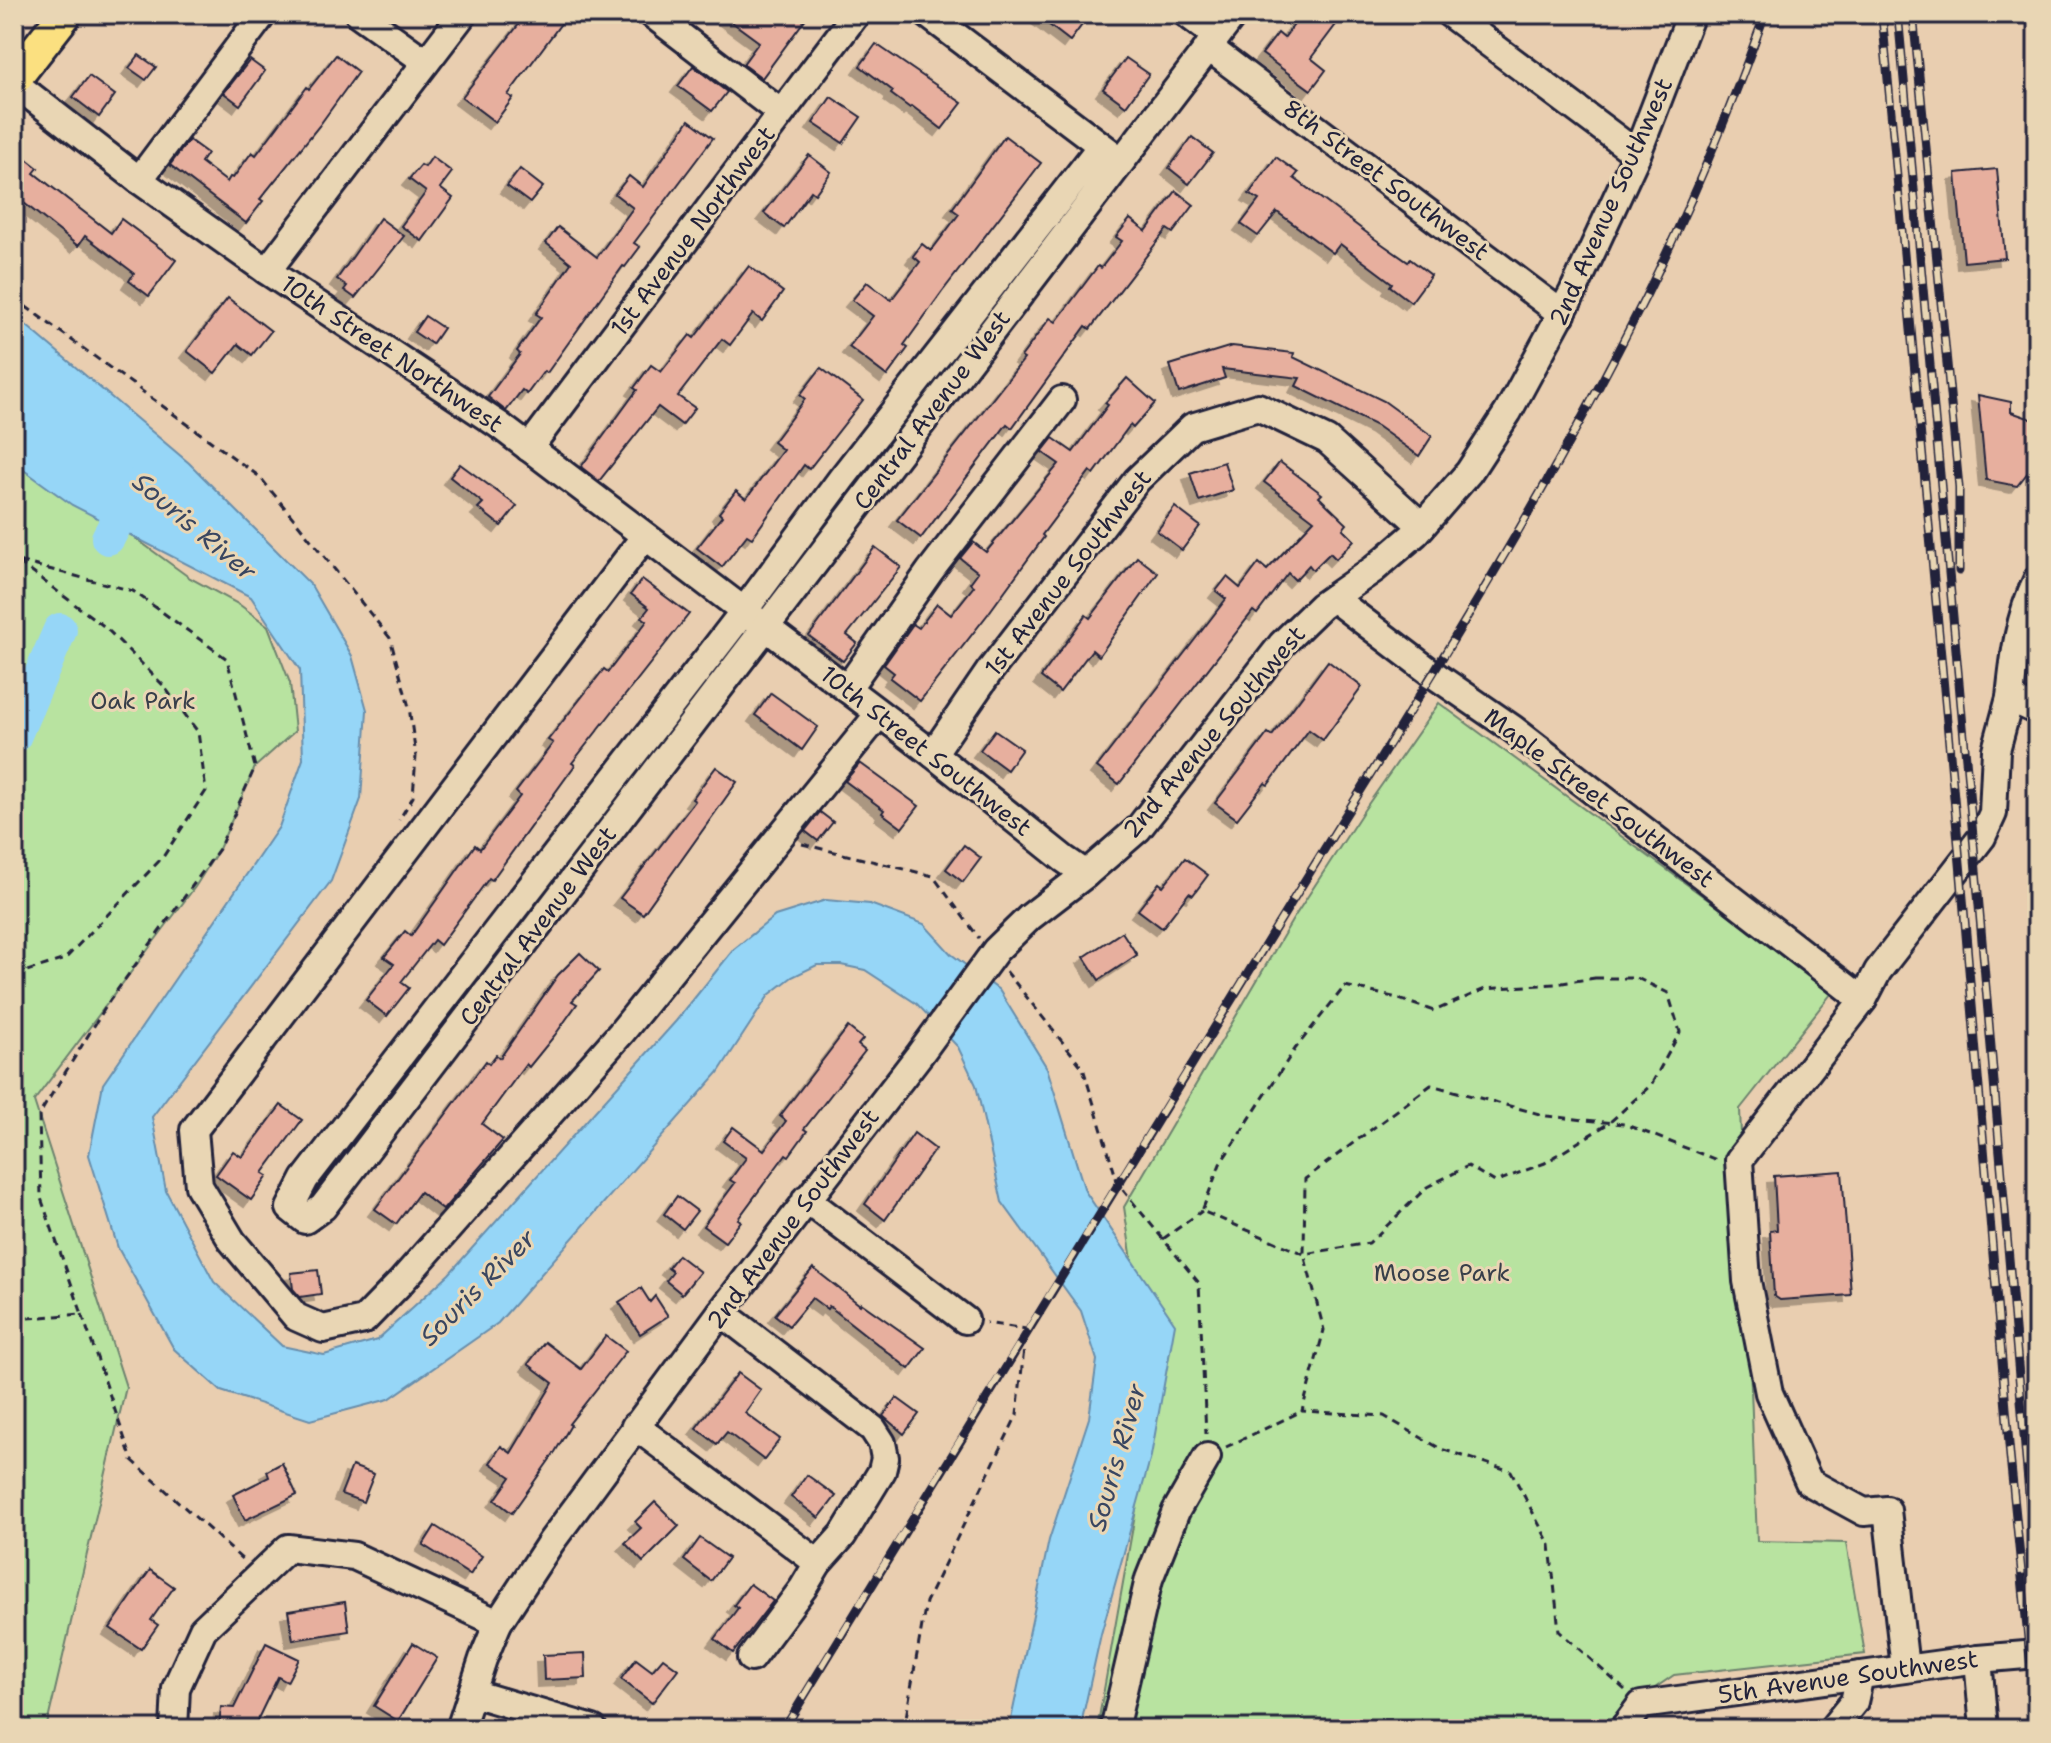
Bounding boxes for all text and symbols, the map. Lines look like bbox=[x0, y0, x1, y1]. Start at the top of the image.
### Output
street label: 2nd Avenue Southwest bbox=[1542, 73, 1680, 331]
street label: 8th Street Southwest bbox=[1277, 92, 1495, 268]
street label: 1st Avenue Northwest bbox=[603, 119, 783, 343]
street label: 10th Street Northwest bbox=[275, 268, 509, 440]
street label: Central Avenue West bbox=[846, 304, 1018, 516]
street label: 1st Avenue Southwest bbox=[977, 463, 1159, 683]
water label: Souris River bbox=[126, 464, 265, 589]
street label: 2nd Avenue Southwest bbox=[1115, 619, 1313, 845]
street label: 10th Street Southwest bbox=[814, 658, 1038, 844]
park label: Oak Park bbox=[90, 685, 196, 717]
street label: Maple Street Southwest bbox=[1477, 701, 1721, 895]
street label: Central Avenue West bbox=[452, 820, 624, 1032]
street label: 2nd Avenue Southwest bbox=[699, 1102, 887, 1336]
water label: Souris River bbox=[411, 1221, 543, 1353]
park label: Moose Park bbox=[1374, 1257, 1510, 1289]
water label: Souris River bbox=[1078, 1379, 1154, 1535]
street label: 5th Avenue Southwest bbox=[1716, 1643, 1980, 1711]

